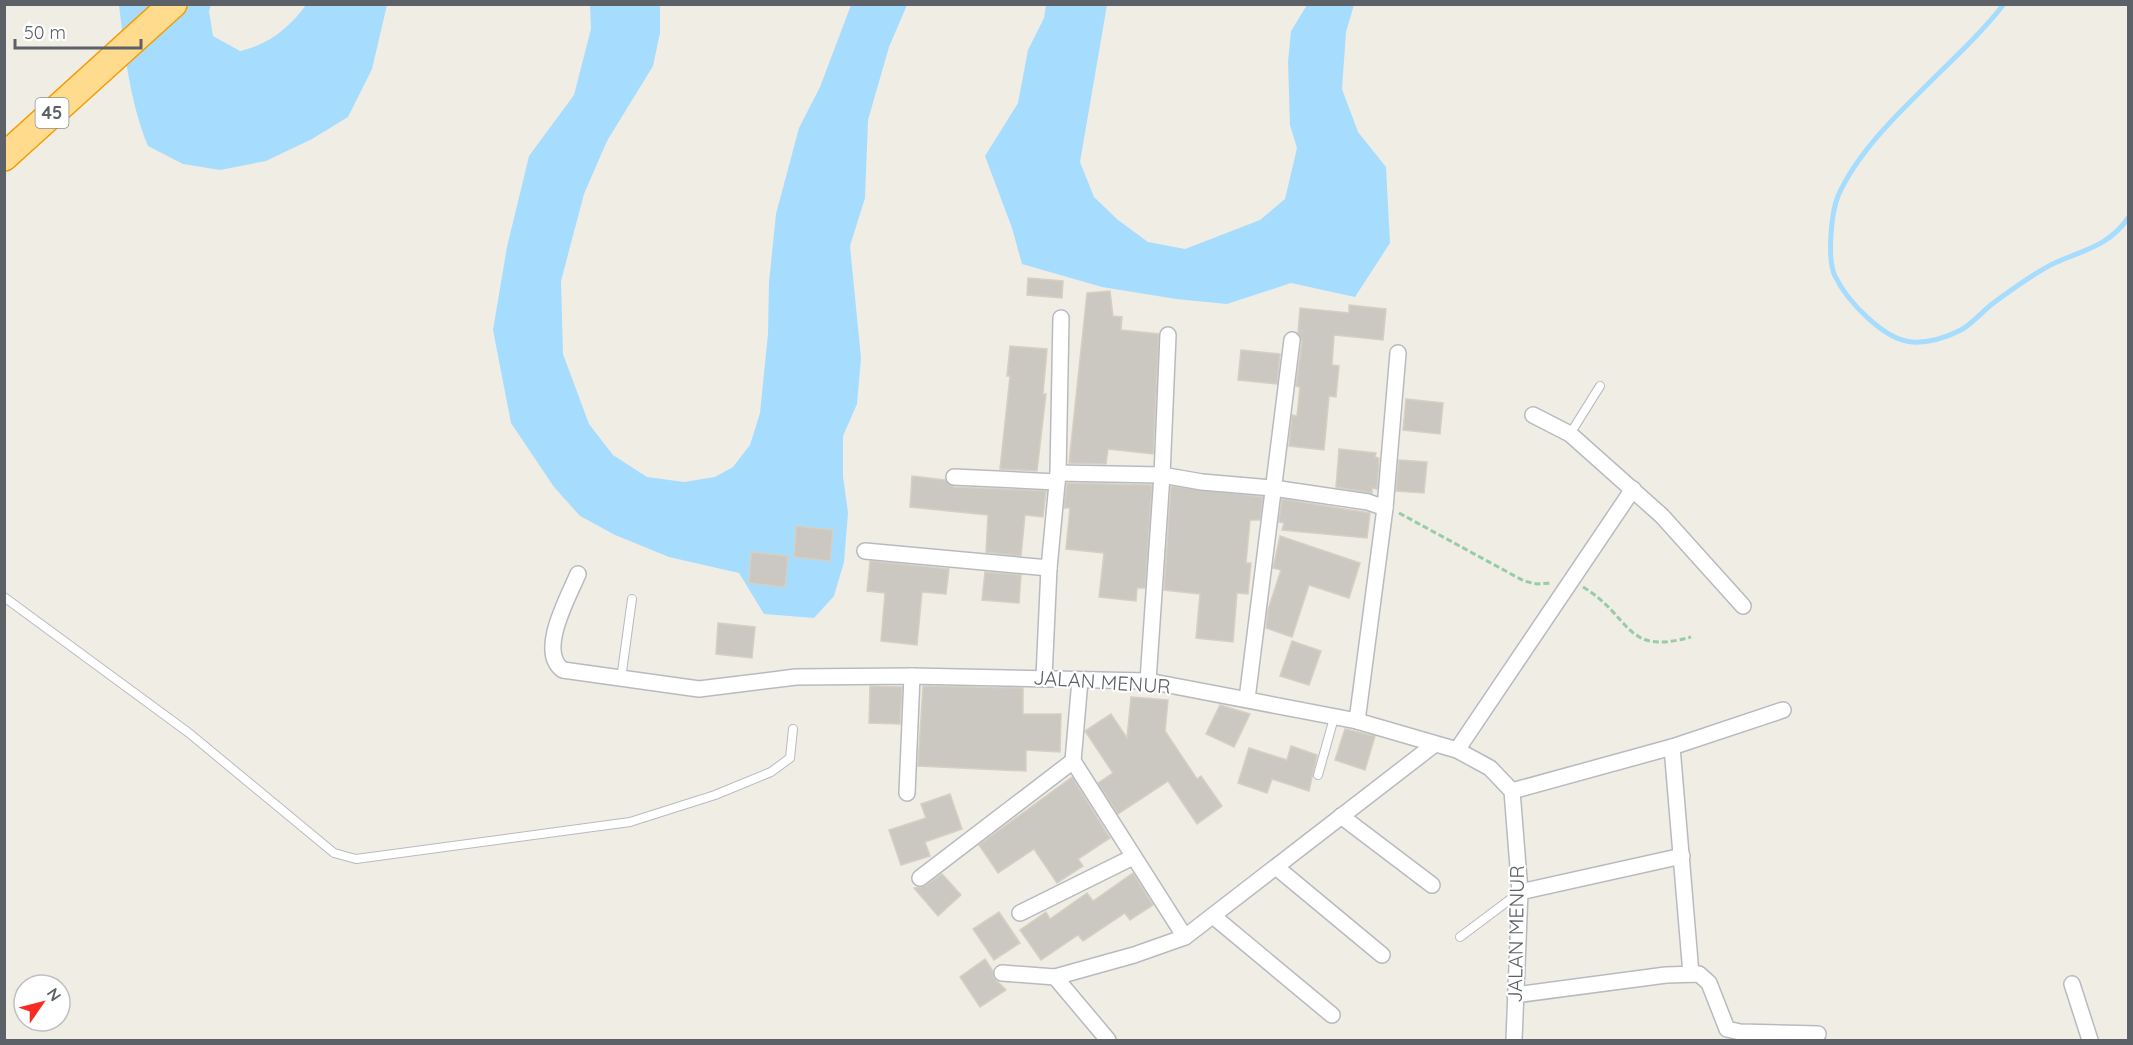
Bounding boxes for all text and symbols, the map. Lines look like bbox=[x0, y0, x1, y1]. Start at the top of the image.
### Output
scale bar bbox=[15, 12, 141, 50]
text: 50 m bbox=[24, 21, 66, 44]
road number: 45 bbox=[36, 98, 68, 128]
street label: JALAN MENUR bbox=[1032, 664, 1172, 699]
street label: JALAN MENUR bbox=[1502, 865, 1529, 1003]
north arrow bbox=[12, 973, 72, 1033]
text: N bbox=[43, 984, 66, 1005]

